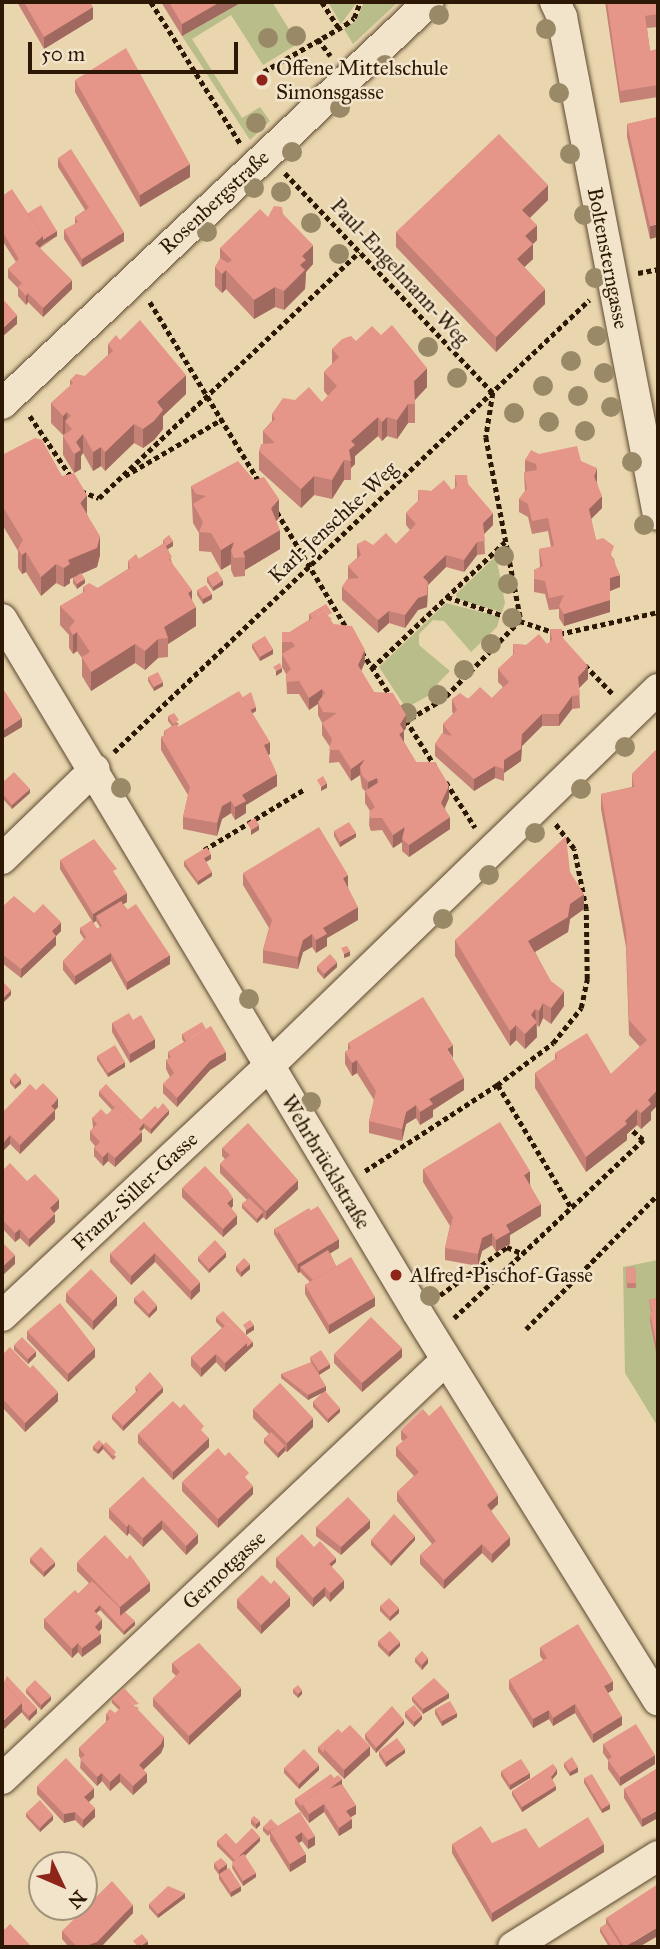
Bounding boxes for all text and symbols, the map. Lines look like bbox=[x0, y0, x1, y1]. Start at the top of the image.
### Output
scale bar bbox=[32, 28, 242, 72]
text: 50 m bbox=[41, 41, 85, 67]
place label: Offene Mittelschule Simonsgasse bbox=[276, 55, 448, 105]
marker: Offene Mittelschule Simonsgasse bbox=[254, 72, 270, 88]
street label: Rosenbergstraße bbox=[154, 145, 274, 259]
street label: Boltensterngasse bbox=[582, 185, 634, 331]
street label: Paul-Engelmann-Weg bbox=[325, 193, 475, 351]
street label: Karl-Jenschke-Weg bbox=[263, 456, 403, 588]
street label: Wehrbrücklstraße bbox=[276, 1090, 376, 1234]
street label: Franz-Siller-Gasse bbox=[67, 1126, 203, 1256]
place label: Alfred-Pischof-Gasse bbox=[410, 1262, 593, 1288]
marker: Alfred-Pischof-Gasse bbox=[388, 1267, 404, 1283]
street label: Gernotgasse bbox=[177, 1525, 271, 1615]
north arrow bbox=[28, 1851, 98, 1921]
text: N bbox=[63, 1886, 91, 1913]

